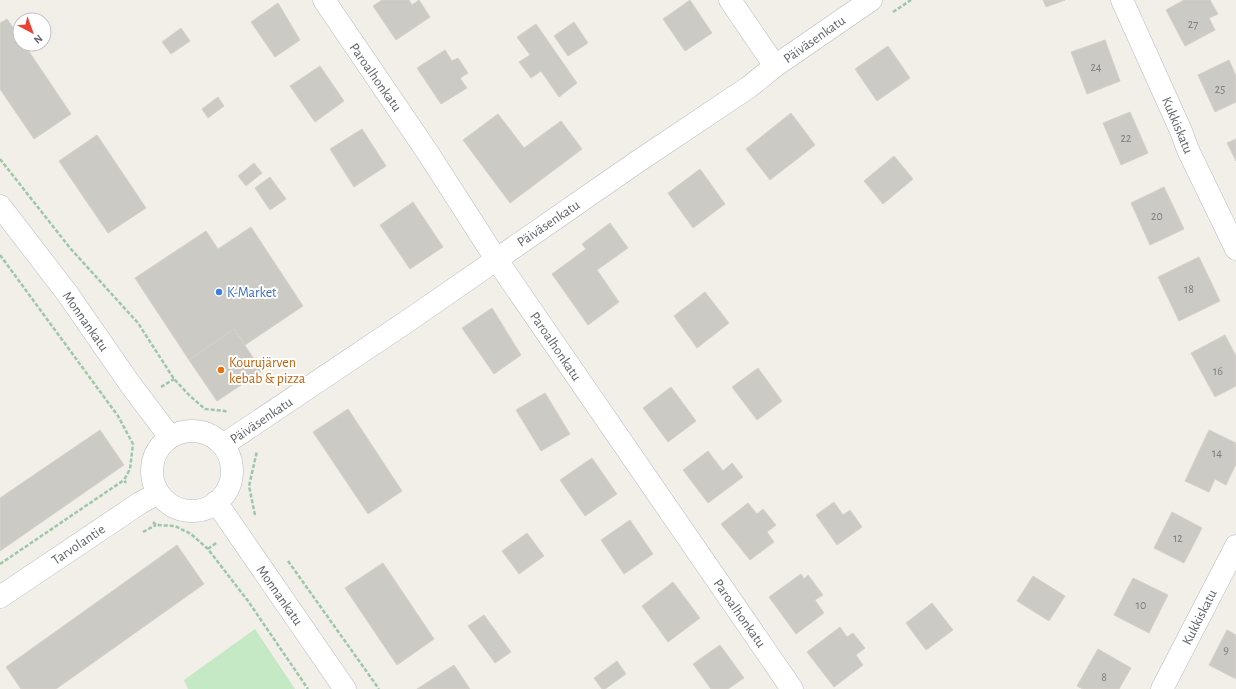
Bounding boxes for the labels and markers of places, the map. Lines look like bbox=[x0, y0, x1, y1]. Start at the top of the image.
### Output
place label: K-Market bbox=[227, 286, 277, 300]
marker: K-Market bbox=[214, 287, 224, 297]
place label: Kourujärven kebab & pizza bbox=[229, 356, 306, 386]
marker: Kourujärven kebab & pizza bbox=[216, 365, 226, 375]

